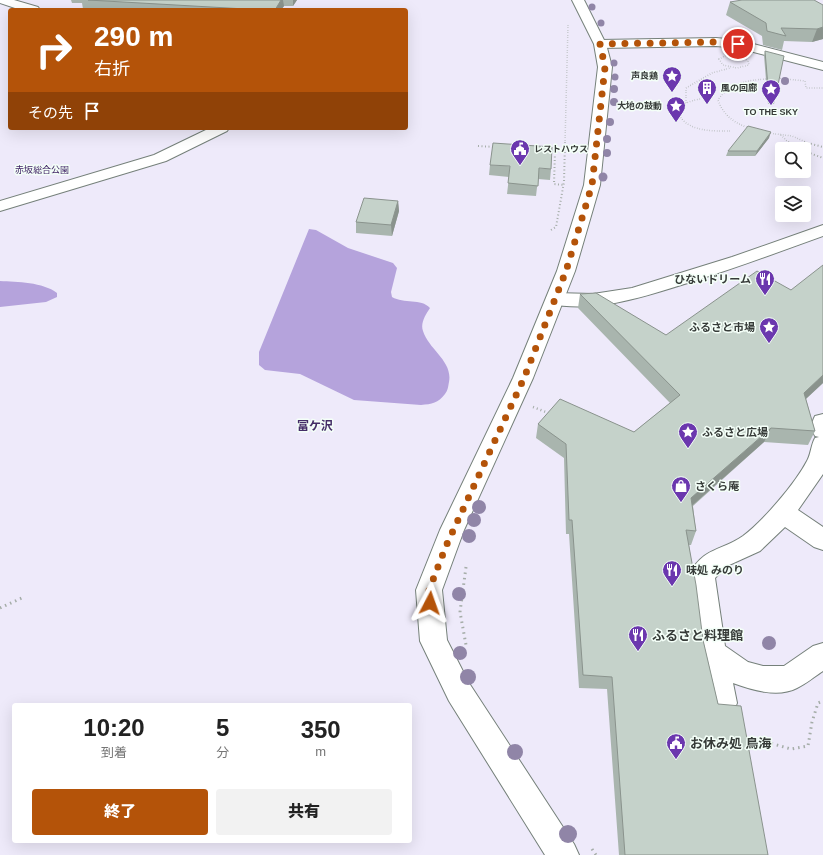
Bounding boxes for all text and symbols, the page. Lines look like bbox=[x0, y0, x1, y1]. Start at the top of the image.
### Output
text: 290 m bbox=[94, 21, 173, 52]
icon: right bbox=[28, 24, 80, 76]
pin bbox=[721, 27, 755, 61]
icon: arrive bbox=[727, 33, 749, 55]
text: 右折 bbox=[94, 59, 130, 79]
place icon: 声良鶏 bbox=[661, 65, 683, 93]
place label: 声良鶏 bbox=[631, 71, 658, 81]
building icon: 風の回廊 bbox=[696, 77, 718, 105]
place icon: TO THE SKY bbox=[760, 78, 782, 106]
place label: 風の回廊 bbox=[721, 83, 757, 93]
place icon: 大地の鼓動 bbox=[665, 95, 687, 123]
icon: arrive bbox=[81, 100, 103, 122]
place label: 大地の鼓動 bbox=[617, 101, 662, 111]
text: その先 bbox=[28, 104, 73, 121]
place label: TO THE SKY bbox=[744, 107, 798, 117]
public building icon: レストハウス bbox=[509, 138, 531, 166]
map controls bbox=[775, 142, 811, 222]
button: search bbox=[775, 142, 811, 178]
place label: レストハウス bbox=[534, 144, 588, 154]
park label: 赤坂総合公園 bbox=[15, 165, 69, 175]
button: layers bbox=[775, 186, 811, 222]
restaurant icon: ひないドリーム bbox=[754, 268, 776, 296]
place label: ひないドリーム bbox=[674, 273, 751, 285]
place icon: ふるさと市場 bbox=[758, 316, 780, 344]
place label: ふるさと市場 bbox=[689, 321, 755, 333]
district label: 富ケ沢 bbox=[297, 419, 333, 433]
place icon: ふるさと広場 bbox=[677, 421, 699, 449]
place label: ふるさと広場 bbox=[702, 426, 768, 438]
shop icon: さくら庵 bbox=[670, 475, 692, 503]
place label: さくら庵 bbox=[695, 480, 740, 492]
restaurant icon: 味処 みのり bbox=[661, 559, 683, 587]
place label: 味処 みのり bbox=[686, 564, 744, 576]
position arrow bbox=[409, 582, 451, 624]
restaurant icon: ふるさと料理館 bbox=[627, 624, 649, 652]
place label: ふるさと料理館 bbox=[652, 628, 743, 643]
text: 10:20 bbox=[83, 714, 145, 741]
text: 5 bbox=[216, 714, 229, 741]
text: 350 bbox=[301, 716, 341, 743]
public building icon: お休み処 鳥海 bbox=[665, 732, 687, 760]
place label: お休み処 鳥海 bbox=[690, 736, 772, 751]
text: m bbox=[315, 744, 326, 759]
text: 到着 bbox=[101, 745, 127, 760]
text: 分 bbox=[216, 745, 229, 760]
button: 終了 bbox=[32, 789, 208, 835]
button: 共有 bbox=[216, 789, 392, 835]

